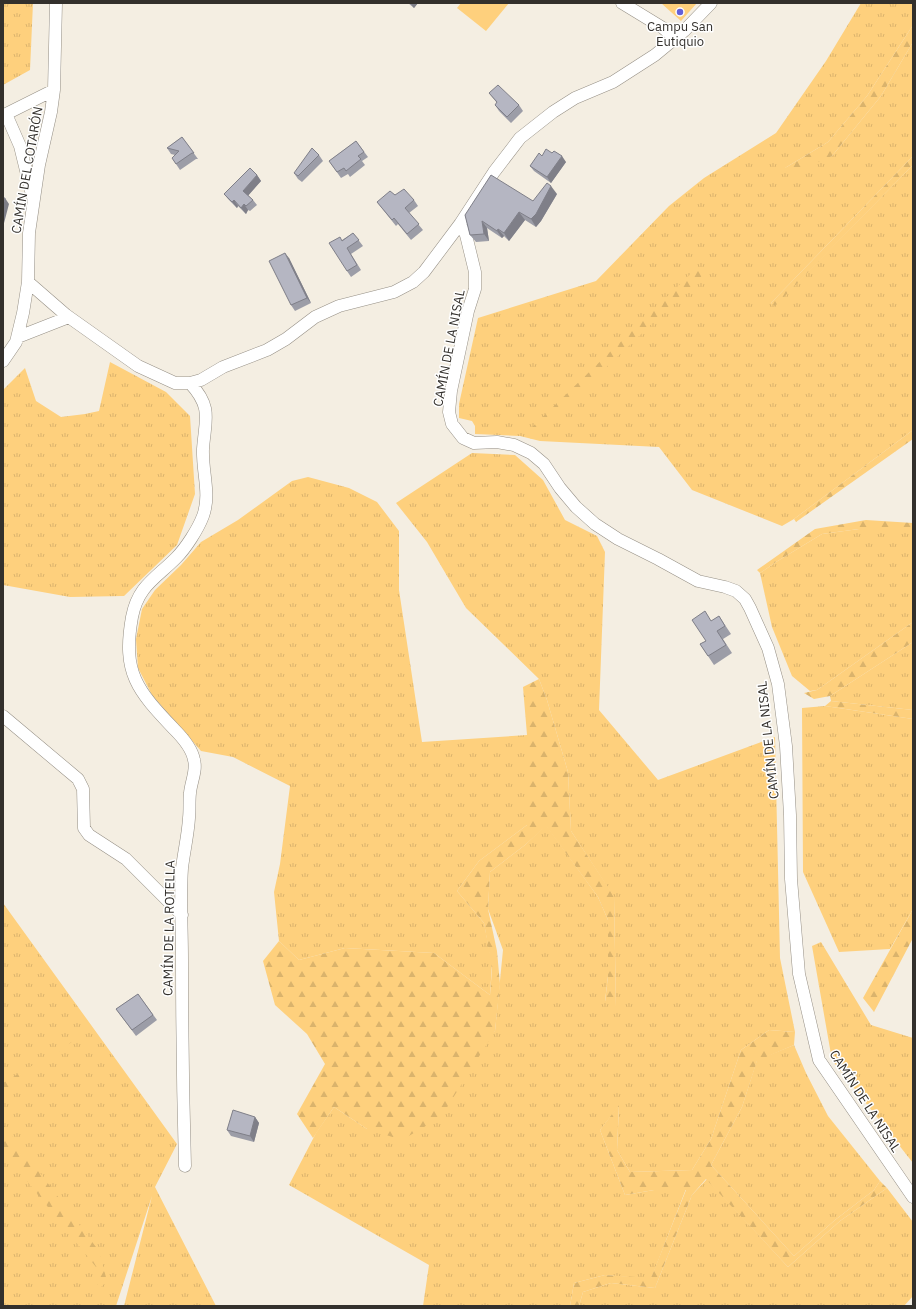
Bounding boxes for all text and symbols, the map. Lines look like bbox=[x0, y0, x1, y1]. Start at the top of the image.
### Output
marker: Campu San Eutiquio bbox=[675, 7, 685, 17]
place label: Campu San Eutiquio bbox=[647, 18, 713, 50]
street label: CAMÍN DEL COTARÓN bbox=[7, 105, 47, 235]
street label: CAMÍN DE LA NISAL bbox=[429, 288, 469, 408]
street label: CAMÍN DE LA NISAL bbox=[753, 680, 783, 800]
street label: CAMÍN DE LA ROTELLA bbox=[159, 859, 179, 996]
street label: CAMÍN DE LA NISAL bbox=[826, 1047, 905, 1156]

